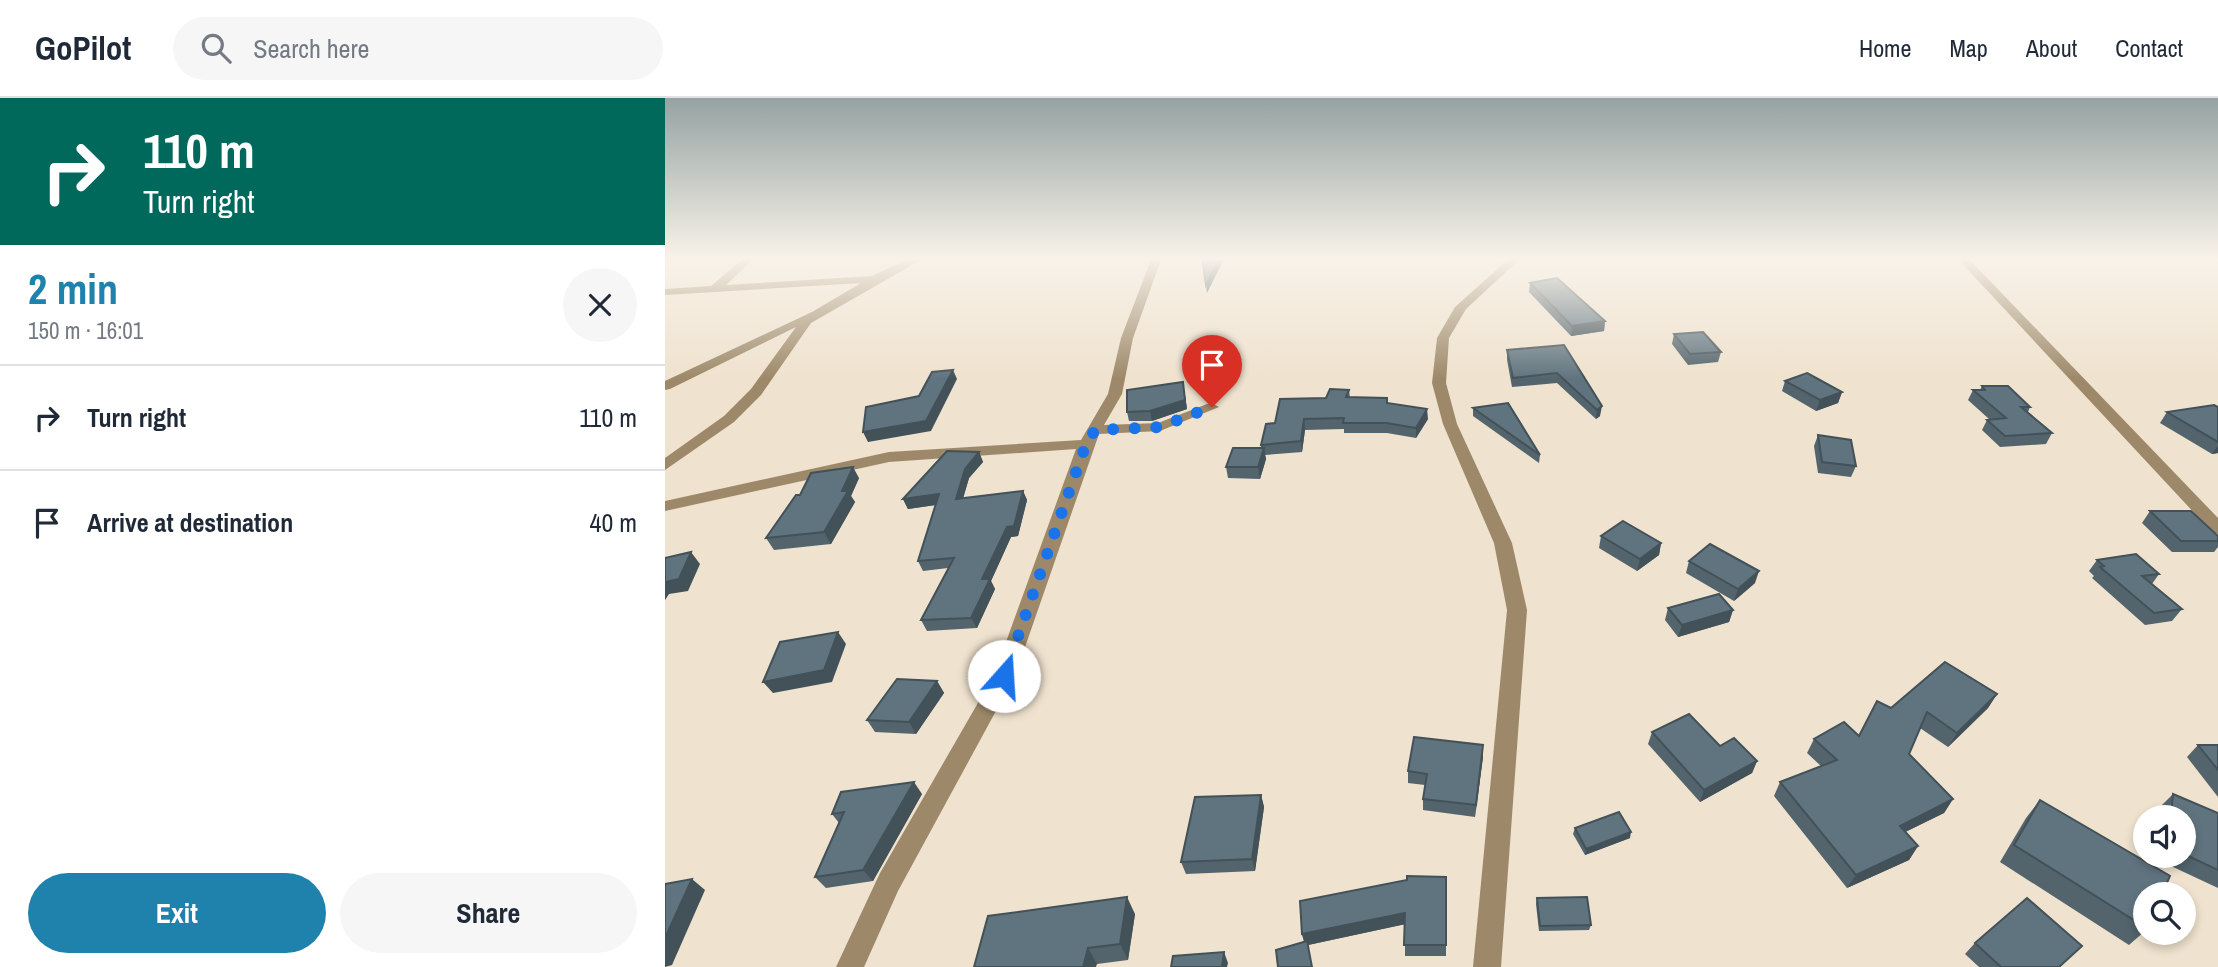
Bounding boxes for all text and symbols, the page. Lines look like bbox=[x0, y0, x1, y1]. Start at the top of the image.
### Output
search box bbox=[173, 17, 663, 80]
text: GoPilot bbox=[35, 26, 131, 70]
icon: search bbox=[197, 29, 235, 67]
text: Search here bbox=[253, 31, 369, 66]
text: Home bbox=[1859, 32, 1911, 64]
text: Map bbox=[1949, 32, 1988, 64]
text: About bbox=[2026, 32, 2077, 64]
text: Contact bbox=[2115, 32, 2183, 64]
text: 110 m bbox=[143, 117, 255, 183]
icon: right bbox=[28, 126, 119, 217]
text: Turn right bbox=[143, 180, 255, 223]
text: 2 min bbox=[28, 261, 118, 317]
button: close bbox=[563, 268, 637, 342]
text: 150 m · 16:01 bbox=[28, 315, 143, 346]
pin bbox=[1182, 335, 1242, 407]
icon: arrive bbox=[1193, 346, 1231, 384]
icon: right bbox=[28, 399, 66, 437]
text: Turn right bbox=[87, 400, 186, 435]
text: 110 m bbox=[579, 400, 637, 435]
icon: arrive bbox=[28, 504, 66, 542]
text: Arrive at destination bbox=[87, 505, 293, 540]
text: 40 m bbox=[590, 505, 637, 540]
position arrow bbox=[967, 639, 1041, 713]
map controls bbox=[2133, 805, 2196, 945]
button: sound bbox=[2133, 805, 2196, 868]
button: Exit bbox=[28, 873, 326, 953]
button: Share bbox=[340, 873, 637, 953]
button: search bbox=[2133, 882, 2196, 945]

